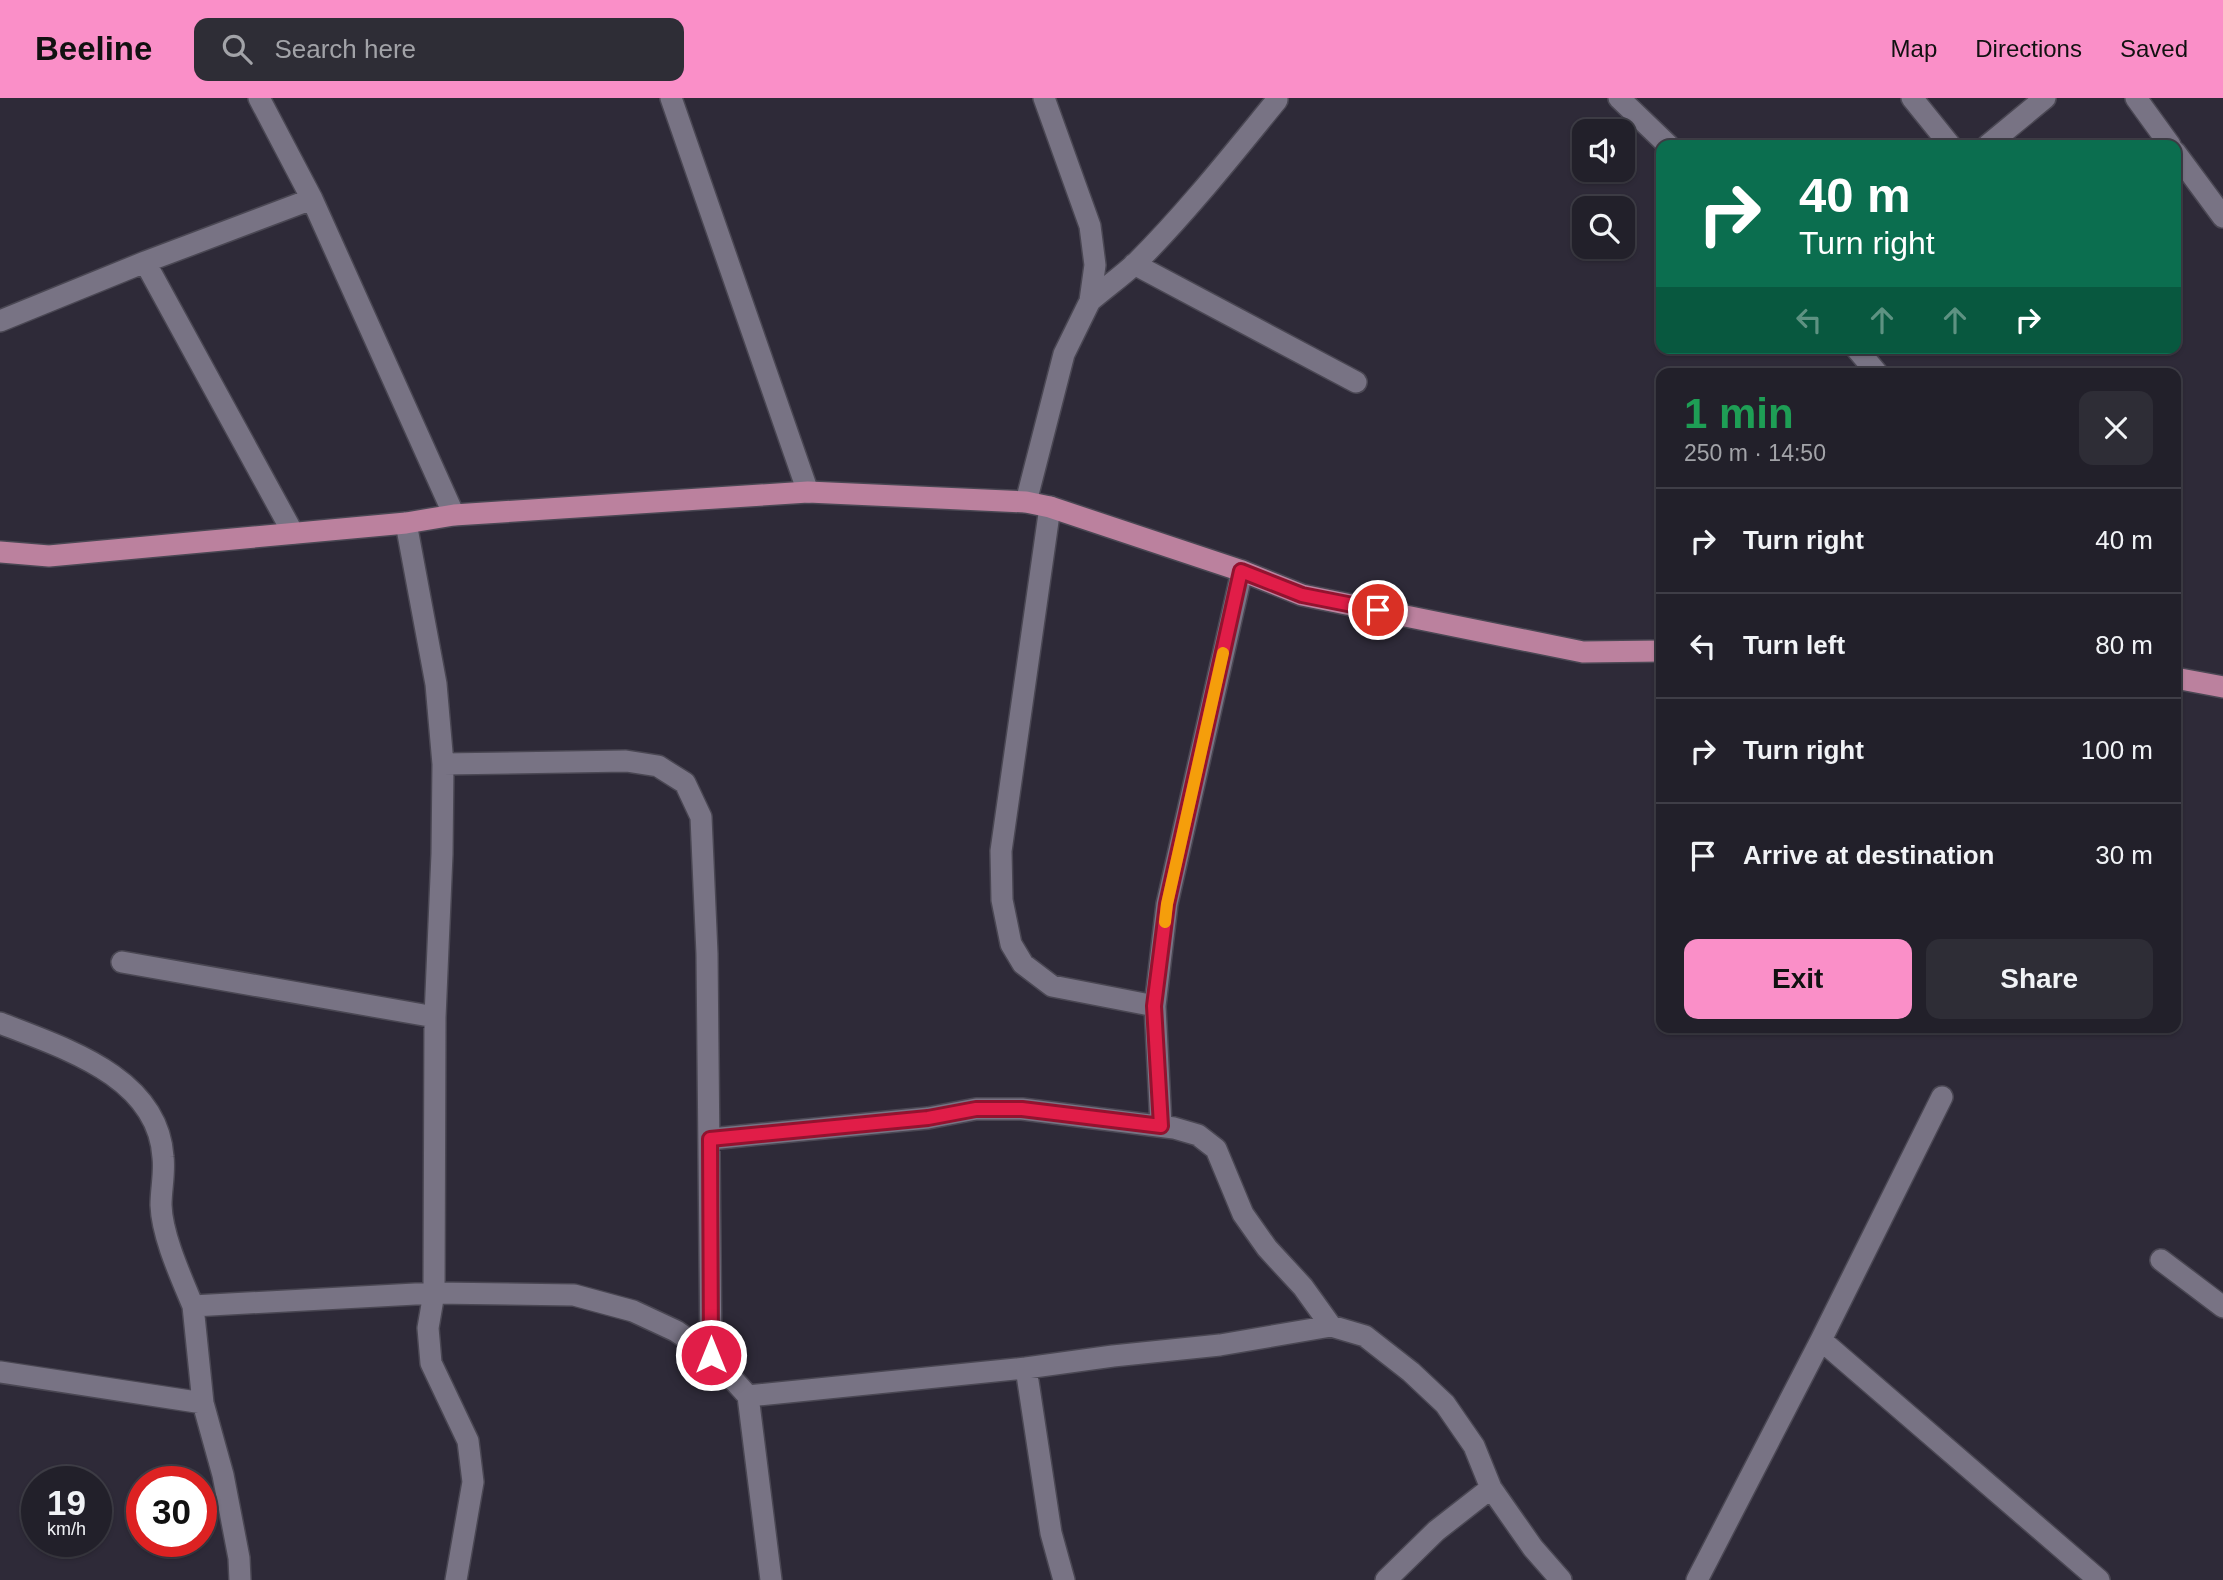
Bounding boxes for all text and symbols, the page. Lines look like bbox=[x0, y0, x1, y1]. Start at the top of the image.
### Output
search box bbox=[194, 18, 684, 81]
text: Beeline bbox=[35, 30, 152, 67]
icon: search bbox=[218, 30, 256, 68]
text: Search here bbox=[274, 34, 416, 64]
text: Map bbox=[1891, 35, 1937, 62]
text: Directions bbox=[1975, 35, 2082, 62]
text: Saved bbox=[2120, 35, 2188, 62]
map controls bbox=[1572, 119, 1635, 259]
button: sound bbox=[1572, 119, 1635, 182]
icon: right bbox=[1684, 168, 1775, 259]
text: 40 m bbox=[1799, 168, 1911, 222]
button: search bbox=[1572, 196, 1635, 259]
text: Turn right bbox=[1799, 225, 1935, 261]
icon: left bbox=[1790, 301, 1828, 339]
icon: ahead bbox=[1863, 301, 1901, 339]
icon: ahead bbox=[1936, 301, 1974, 339]
icon: right bbox=[2009, 301, 2047, 339]
text: 1 min bbox=[1684, 390, 1794, 437]
button: close bbox=[2079, 391, 2153, 465]
text: 250 m · 14:50 bbox=[1684, 440, 1826, 466]
icon: right bbox=[1684, 522, 1722, 560]
text: Turn right bbox=[1743, 525, 1864, 555]
text: 40 m bbox=[2095, 525, 2153, 555]
pin bbox=[1348, 580, 1408, 640]
icon: arrive bbox=[1359, 591, 1397, 629]
icon: left bbox=[1684, 627, 1722, 665]
text: Turn left bbox=[1743, 630, 1845, 660]
text: 80 m bbox=[2095, 630, 2153, 660]
icon: right bbox=[1684, 732, 1722, 770]
text: Turn right bbox=[1743, 735, 1864, 765]
text: 100 m bbox=[2081, 735, 2153, 765]
icon: arrive bbox=[1684, 837, 1722, 875]
text: Arrive at destination bbox=[1743, 840, 1994, 870]
text: 30 m bbox=[2095, 840, 2153, 870]
button: Exit bbox=[1684, 939, 1912, 1019]
button: Share bbox=[1926, 939, 2153, 1019]
position arrow bbox=[674, 1318, 748, 1392]
speed limit sign: 30 bbox=[126, 1466, 217, 1557]
text: 19 bbox=[47, 1483, 86, 1522]
text: km/h bbox=[47, 1519, 86, 1539]

